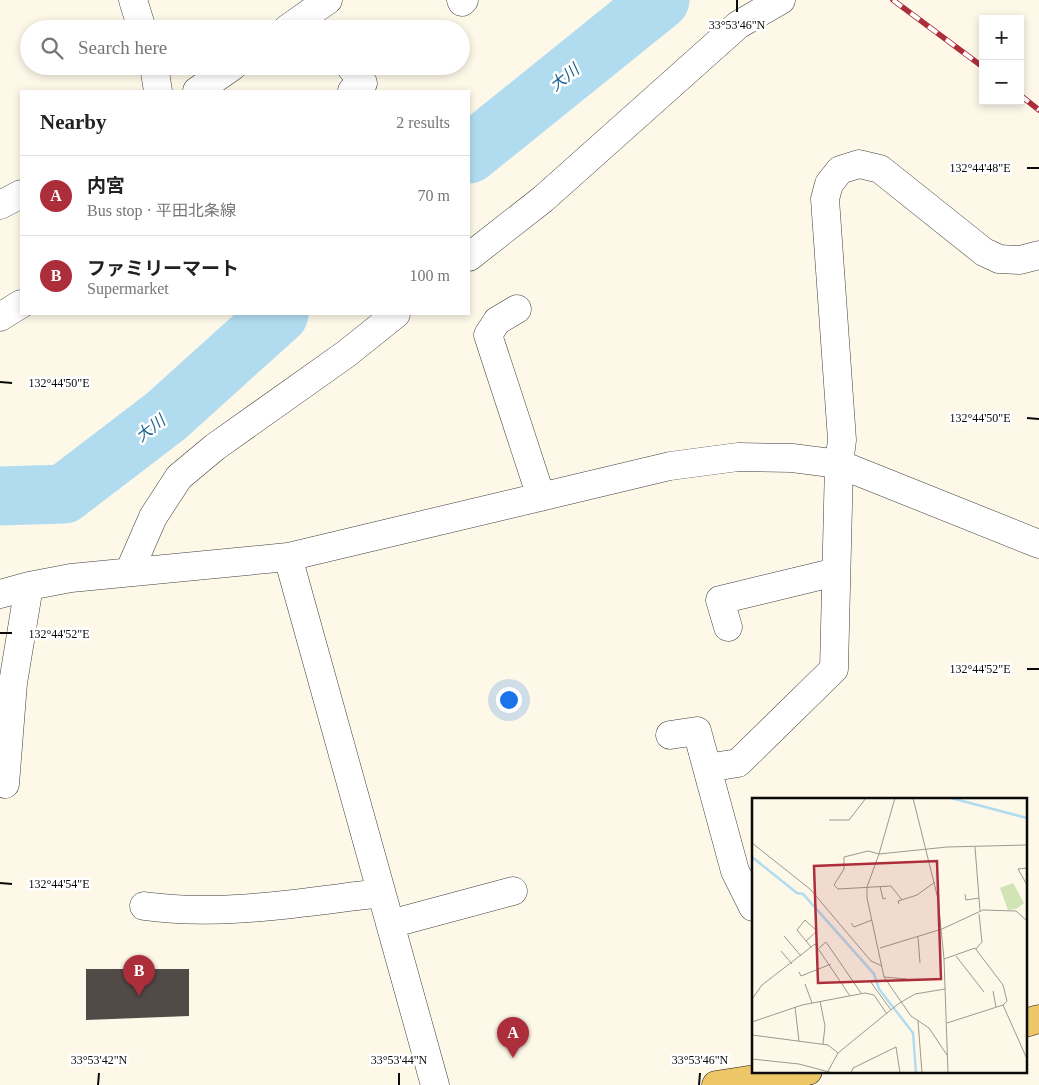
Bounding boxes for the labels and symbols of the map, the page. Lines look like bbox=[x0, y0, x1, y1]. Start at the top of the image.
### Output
text: 33°53'46"N bbox=[709, 18, 766, 32]
water label: 大川 bbox=[547, 59, 584, 94]
text: 132°44'48"E bbox=[949, 161, 1011, 175]
text: 132°44'50"E bbox=[28, 376, 90, 390]
water label: 大川 bbox=[132, 411, 170, 445]
text: 132°44'50"E bbox=[949, 411, 1011, 425]
text: 132°44'52"E bbox=[28, 627, 90, 641]
text: 132°44'52"E bbox=[949, 662, 1011, 676]
your location bbox=[496, 687, 522, 713]
inset map bbox=[752, 798, 1026, 1072]
text: 132°44'54"E bbox=[28, 877, 90, 891]
pin: B bbox=[123, 955, 155, 996]
pin: A bbox=[497, 1017, 529, 1058]
text: 33°53'42"N bbox=[71, 1053, 128, 1067]
text: 33°53'44"N bbox=[371, 1053, 428, 1067]
text: 33°53'46"N bbox=[672, 1053, 729, 1067]

